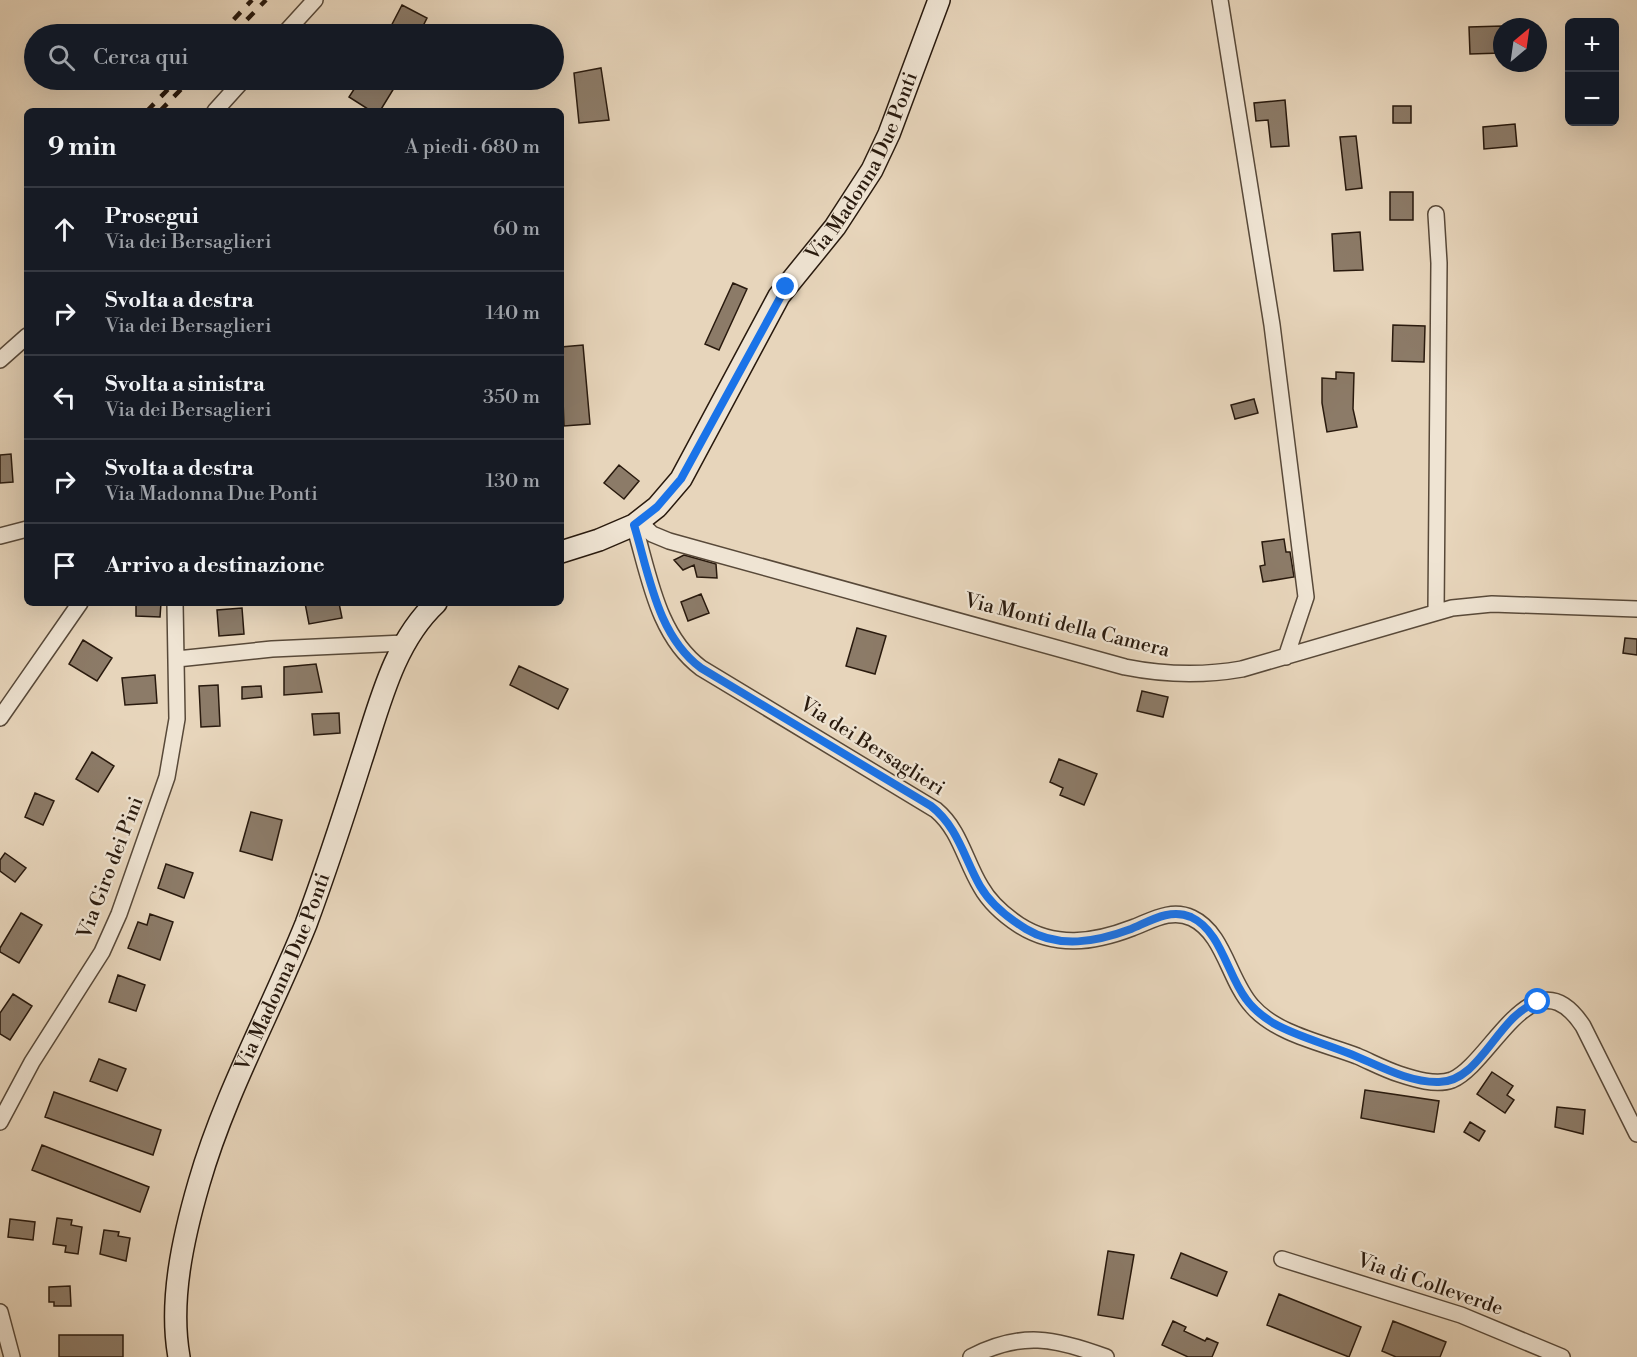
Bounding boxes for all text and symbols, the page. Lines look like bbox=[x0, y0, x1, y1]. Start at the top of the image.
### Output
north arrow bbox=[1493, 18, 1547, 72]
map controls bbox=[1565, 18, 1619, 126]
button: + bbox=[1565, 18, 1619, 72]
search box bbox=[24, 24, 564, 90]
icon: search bbox=[45, 41, 78, 74]
text: Cerca qui bbox=[93, 44, 189, 71]
street label: Via Madonna Due Ponti bbox=[799, 68, 924, 267]
button: − bbox=[1565, 72, 1619, 126]
text: 9 min bbox=[48, 131, 116, 163]
text: A piedi · 680 m bbox=[405, 135, 540, 160]
text: Prosegui bbox=[105, 203, 199, 230]
icon: ahead bbox=[48, 213, 81, 246]
text: 60 m bbox=[493, 217, 540, 242]
text: Via dei Bersaglieri bbox=[105, 230, 271, 255]
route end bbox=[772, 273, 798, 299]
text: Svolta a destra bbox=[105, 287, 254, 314]
icon: right bbox=[48, 297, 81, 330]
text: 140 m bbox=[485, 301, 540, 326]
text: Via dei Bersaglieri bbox=[105, 314, 271, 339]
text: Svolta a sinistra bbox=[105, 371, 265, 398]
icon: left bbox=[48, 381, 81, 414]
text: 350 m bbox=[483, 385, 540, 410]
text: Via dei Bersaglieri bbox=[105, 398, 271, 423]
text: Svolta a destra bbox=[105, 455, 254, 482]
icon: right bbox=[48, 465, 81, 498]
text: 130 m bbox=[485, 469, 540, 494]
text: Via Madonna Due Ponti bbox=[105, 482, 318, 507]
icon: arrive bbox=[48, 549, 81, 582]
text: Arrivo a destinazione bbox=[105, 552, 325, 579]
street label: Via Monti della Camera bbox=[961, 588, 1173, 664]
street label: Via dei Bersaglieri bbox=[794, 692, 950, 802]
street label: Via Giro dei Pini bbox=[72, 793, 150, 943]
street label: Via Madonna Due Ponti bbox=[230, 869, 336, 1076]
route start bbox=[1524, 988, 1550, 1014]
street label: Via di Colleverde bbox=[1353, 1248, 1506, 1322]

